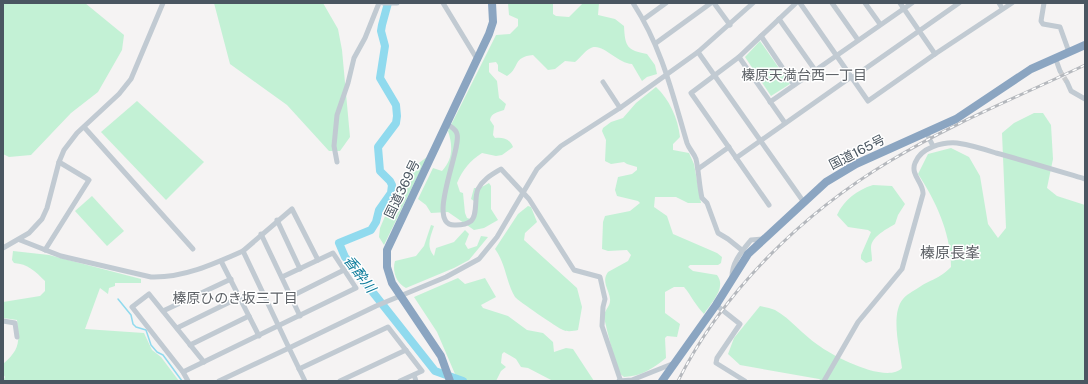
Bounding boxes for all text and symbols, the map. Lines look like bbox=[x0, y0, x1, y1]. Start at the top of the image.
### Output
district label: 榛原天満台西一丁目 bbox=[741, 67, 867, 83]
street label: 国道165号 bbox=[827, 132, 887, 172]
street label: 国道369号 bbox=[381, 157, 423, 221]
district label: 榛原長峯 bbox=[920, 244, 980, 261]
water label: 香酔川 bbox=[341, 252, 380, 297]
district label: 榛原ひのき坂三丁目 bbox=[172, 290, 298, 306]

